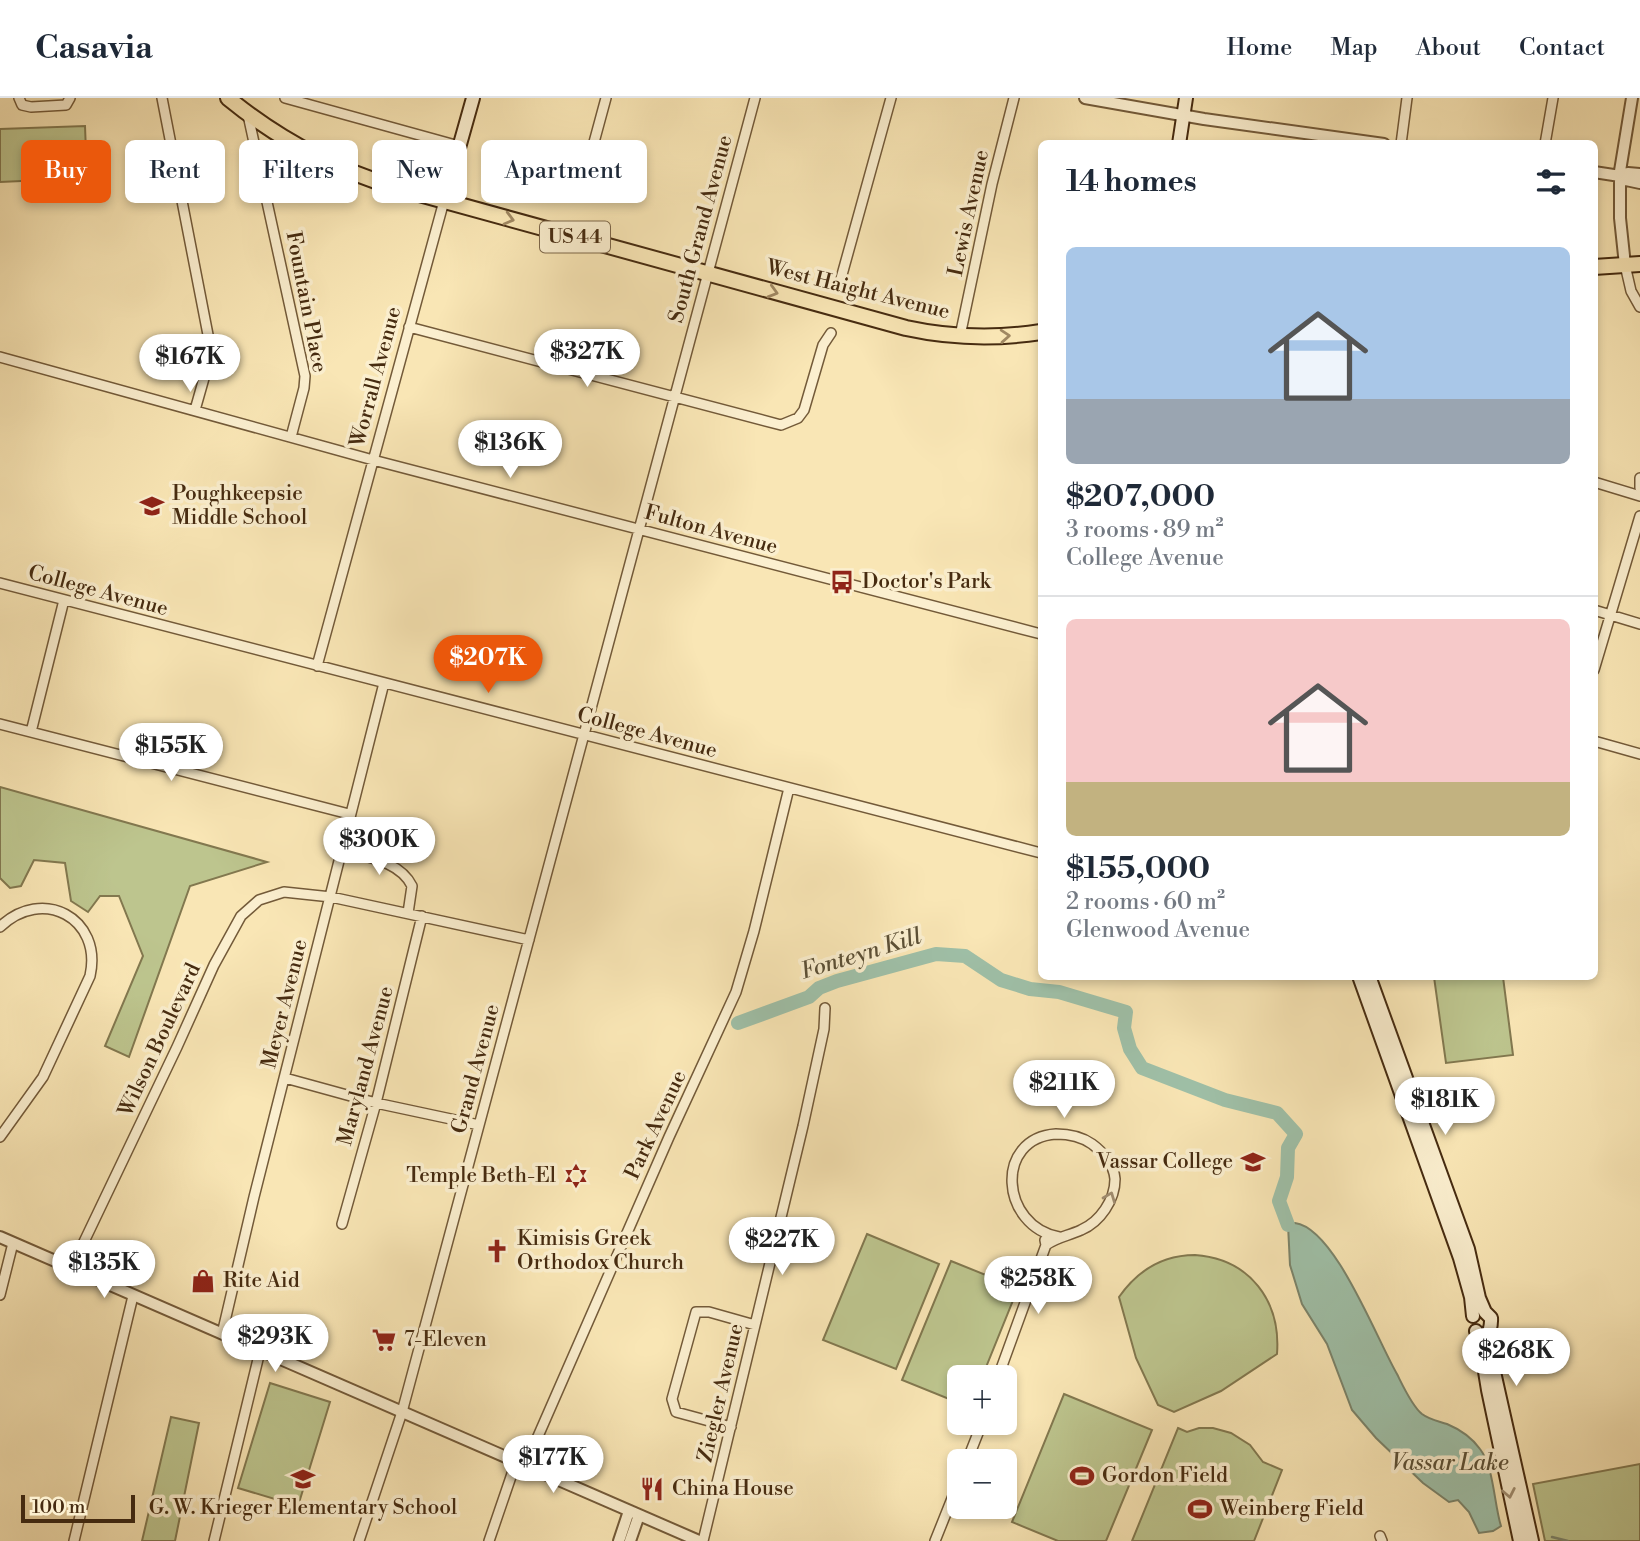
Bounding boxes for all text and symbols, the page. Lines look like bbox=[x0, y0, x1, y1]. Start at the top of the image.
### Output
text: Casavia bbox=[35, 28, 153, 69]
text: Home bbox=[1227, 33, 1292, 63]
text: Map bbox=[1330, 33, 1378, 63]
text: About bbox=[1416, 33, 1481, 63]
text: Contact bbox=[1519, 33, 1605, 63]
street label: South Grand Avenue bbox=[663, 132, 739, 326]
chip: Buy bbox=[21, 140, 111, 203]
chip: Rent bbox=[125, 140, 225, 203]
chip: Filters bbox=[239, 140, 358, 203]
chip: New bbox=[372, 140, 467, 203]
chip: Apartment bbox=[481, 140, 647, 203]
street label: Lewis Avenue bbox=[943, 147, 995, 279]
text: 14 homes bbox=[1066, 163, 1197, 201]
icon: filters bbox=[1532, 163, 1570, 201]
one-way arrow bbox=[503, 211, 515, 225]
road number: US 44 bbox=[540, 222, 610, 252]
street label: Fountain Place bbox=[280, 229, 332, 375]
street label: West Haight Avenue bbox=[763, 254, 952, 325]
one-way arrow bbox=[767, 284, 779, 298]
icon: home bbox=[1255, 293, 1381, 419]
street label: Worrall Avenue bbox=[344, 304, 407, 451]
one-way arrow bbox=[1000, 329, 1011, 344]
pin: $327K bbox=[538, 330, 636, 389]
pin: $167K bbox=[141, 334, 239, 394]
text: $327K bbox=[550, 338, 624, 366]
text: $167K bbox=[155, 343, 225, 371]
pin: $136K bbox=[461, 420, 559, 480]
text: $136K bbox=[474, 429, 546, 457]
text: $207,000 bbox=[1066, 478, 1215, 516]
place label: Poughkeepsie Middle School bbox=[172, 481, 307, 531]
school or university icon: Poughkeepsie Middle School bbox=[138, 492, 166, 520]
street label: Fulton Avenue bbox=[642, 500, 780, 560]
text: 3 rooms · 89 m² bbox=[1066, 516, 1223, 544]
text: College Avenue bbox=[1066, 544, 1224, 572]
street label: College Avenue bbox=[25, 560, 171, 622]
bus stop icon: Doctor's Park bbox=[828, 568, 856, 596]
place label: Doctor's Park bbox=[862, 569, 992, 595]
pin: $207K bbox=[439, 636, 537, 695]
text: $207K bbox=[450, 644, 526, 672]
icon: home bbox=[1255, 665, 1381, 791]
street label: College Avenue bbox=[574, 702, 720, 764]
pin: $155K bbox=[122, 724, 220, 783]
text: $155K bbox=[135, 732, 207, 760]
pin: $300K bbox=[330, 818, 428, 877]
text: $300K bbox=[339, 826, 419, 854]
text: $155,000 bbox=[1066, 850, 1210, 888]
text: 2 rooms · 60 m² bbox=[1066, 888, 1225, 916]
text: Glenwood Avenue bbox=[1066, 916, 1250, 944]
water label: Fonteyn Kill bbox=[797, 922, 925, 986]
street label: Meyer Avenue bbox=[256, 937, 314, 1071]
street label: Wilson Boulevard bbox=[113, 959, 207, 1122]
street label: Maryland Avenue bbox=[332, 983, 400, 1149]
street label: Grand Avenue bbox=[446, 1001, 506, 1137]
pin: $211K bbox=[1015, 1060, 1113, 1120]
street label: Park Avenue bbox=[619, 1066, 693, 1184]
text: $211K bbox=[1029, 1069, 1099, 1097]
pin: $181K bbox=[1396, 1077, 1494, 1137]
text: $181K bbox=[1411, 1086, 1479, 1114]
school or university icon: Vassar College bbox=[1239, 1148, 1267, 1176]
place label: Vassar College bbox=[1095, 1149, 1233, 1175]
synagogue icon: Temple Beth-El bbox=[562, 1162, 590, 1190]
place label: Temple Beth-El bbox=[406, 1163, 556, 1189]
one-way arrow bbox=[1102, 1192, 1116, 1204]
pin: $227K bbox=[733, 1218, 831, 1277]
place label: Kimisis Greek Orthodox Church bbox=[517, 1226, 685, 1276]
text: $227K bbox=[745, 1226, 819, 1254]
church icon: Kimisis Greek Orthodox Church bbox=[483, 1237, 511, 1265]
pin: $135K bbox=[55, 1240, 153, 1300]
text: $135K bbox=[68, 1249, 140, 1277]
pin: $258K bbox=[989, 1256, 1087, 1316]
text: $258K bbox=[1000, 1265, 1076, 1293]
shop icon: Rite Aid bbox=[189, 1267, 217, 1295]
place label: Rite Aid bbox=[223, 1268, 300, 1294]
pin: $293K bbox=[226, 1314, 324, 1374]
street label: Ziegler Avenue bbox=[692, 1321, 750, 1465]
text: $293K bbox=[237, 1323, 313, 1351]
supermarket icon: 7-Eleven bbox=[370, 1326, 398, 1354]
place label: 7-Eleven bbox=[404, 1327, 487, 1353]
pin: $268K bbox=[1467, 1328, 1565, 1388]
text: $268K bbox=[1478, 1337, 1554, 1365]
map controls bbox=[947, 1365, 1017, 1519]
button: + bbox=[947, 1365, 1017, 1435]
pin: $177K bbox=[504, 1436, 602, 1495]
text: $177K bbox=[519, 1444, 587, 1472]
button: − bbox=[947, 1449, 1017, 1519]
water label: Vassar Lake bbox=[1391, 1449, 1509, 1477]
sports icon: Gordon Field bbox=[1068, 1462, 1096, 1490]
place label: Gordon Field bbox=[1102, 1463, 1228, 1489]
school or university icon: G. W. Krieger Elementary School bbox=[289, 1465, 317, 1493]
restaurant icon: China House bbox=[638, 1475, 666, 1503]
place label: China House bbox=[672, 1476, 794, 1502]
one-way arrow bbox=[1501, 1487, 1516, 1499]
scale bar bbox=[21, 1492, 135, 1524]
text: 100 m bbox=[32, 1495, 85, 1519]
place label: G. W. Krieger Elementary School bbox=[149, 1495, 457, 1521]
sports icon: Weinberg Field bbox=[1186, 1495, 1214, 1523]
place label: Weinberg Field bbox=[1219, 1496, 1364, 1522]

